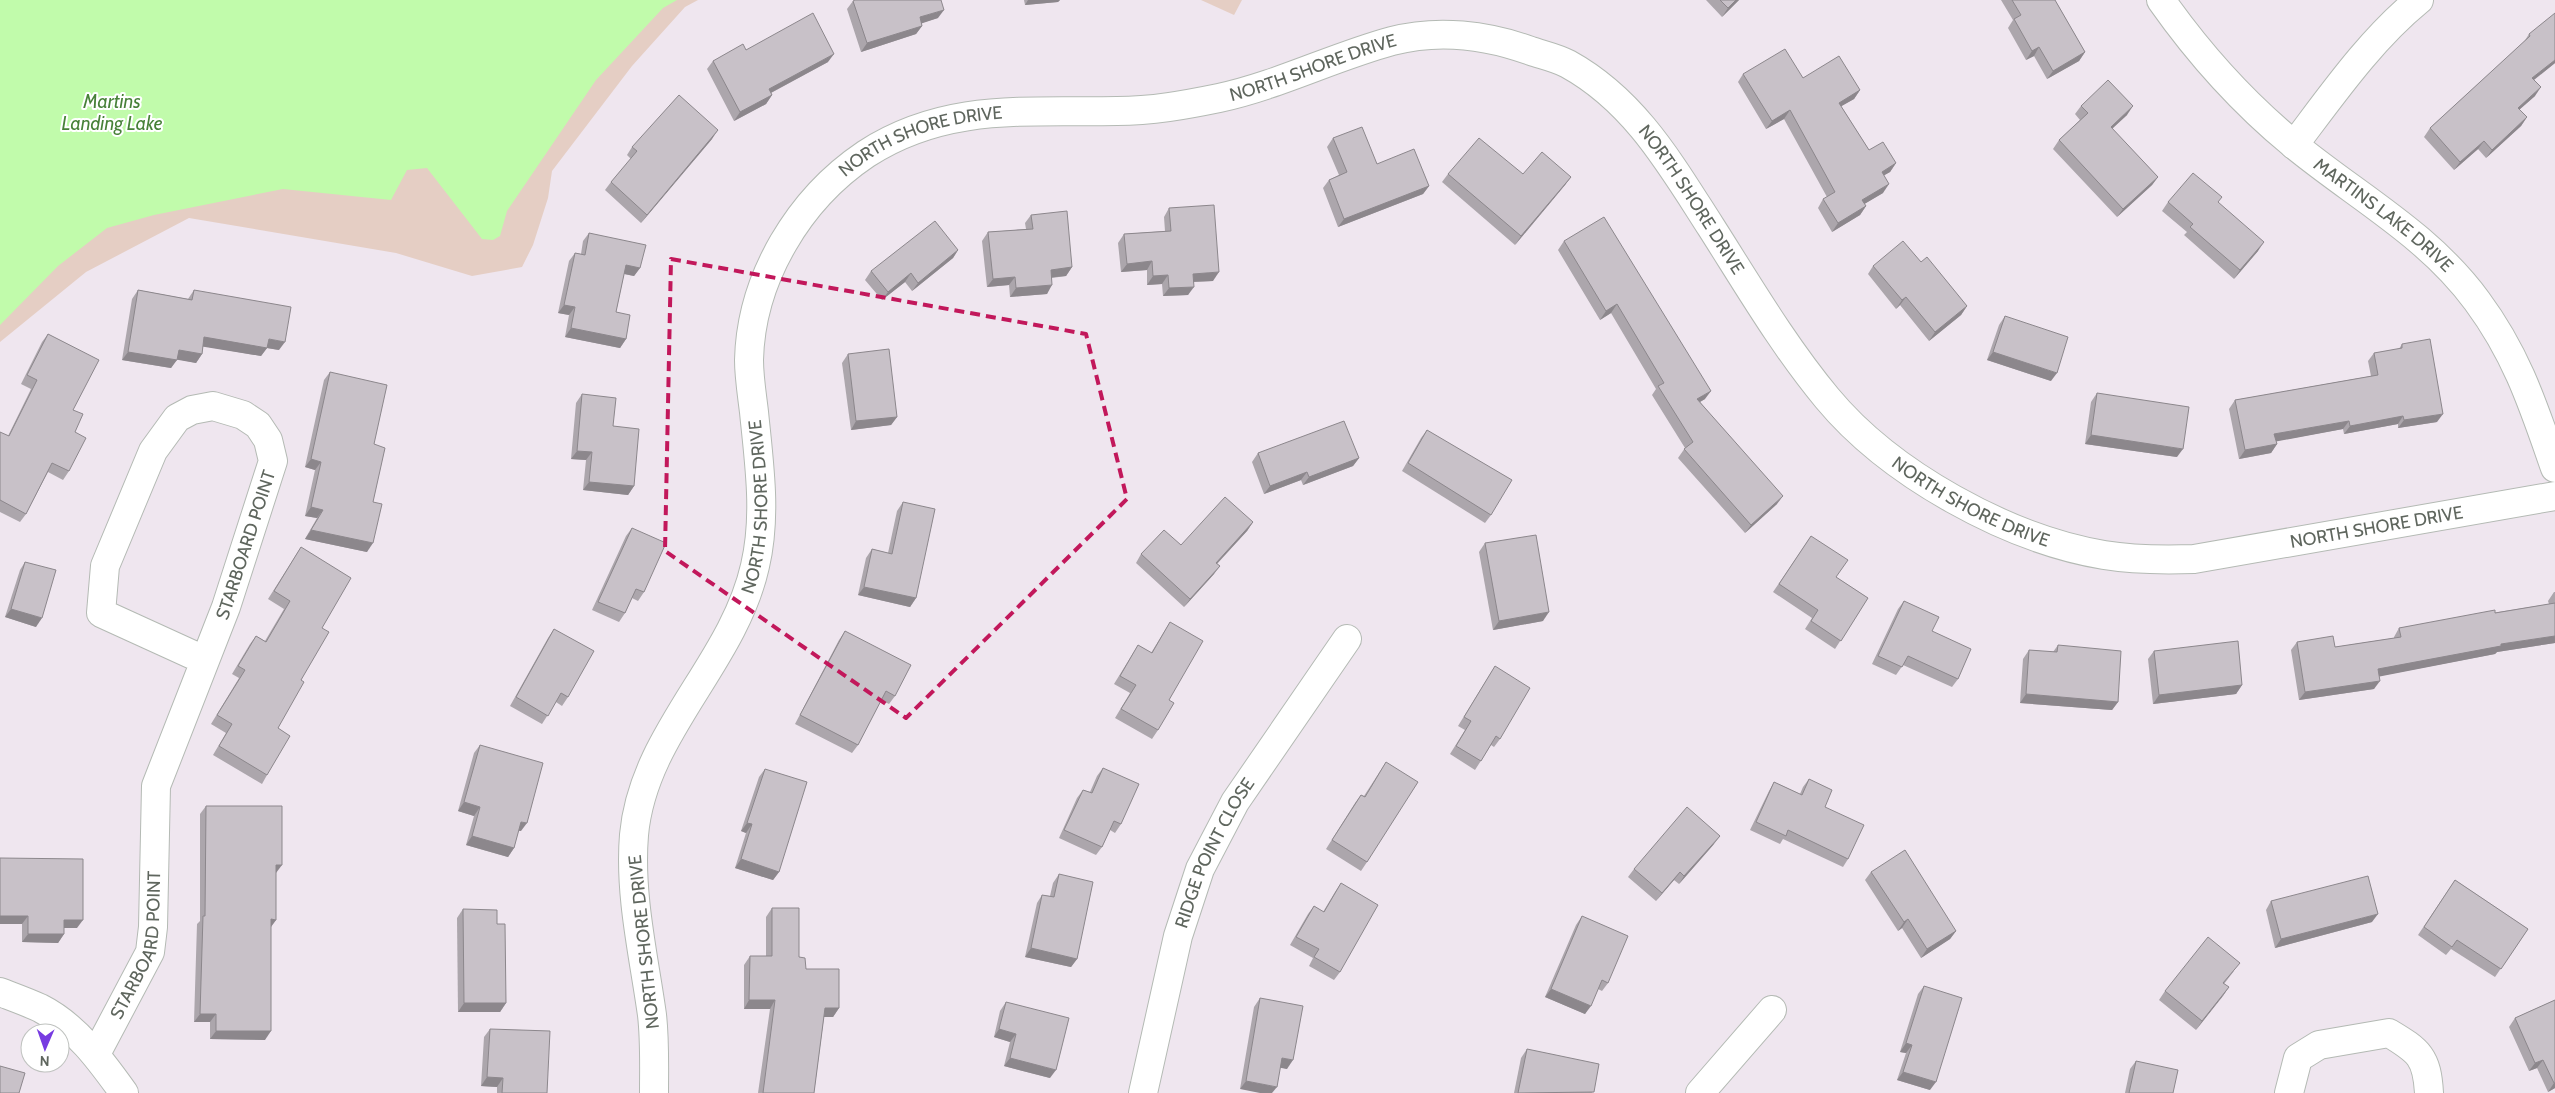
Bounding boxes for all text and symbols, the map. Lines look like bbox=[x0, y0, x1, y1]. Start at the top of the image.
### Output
street label: NORTH SHORE DRIVE bbox=[1227, 29, 1399, 106]
water label: Martins Landing Lake bbox=[62, 90, 163, 135]
street label: NORTH SHORE DRIVE bbox=[834, 102, 1003, 181]
street label: NORTH SHORE DRIVE bbox=[1634, 120, 1749, 278]
street label: MARTINS LAKE DRIVE bbox=[2309, 153, 2458, 277]
street label: NORTH SHORE DRIVE bbox=[737, 419, 772, 597]
street label: NORTH SHORE DRIVE bbox=[1888, 452, 2052, 552]
street label: STARBOARD POINT bbox=[211, 467, 280, 623]
street label: NORTH SHORE DRIVE bbox=[2288, 501, 2465, 553]
street label: RIDGE POINT CLOSE bbox=[1170, 774, 1259, 931]
street label: NORTH SHORE DRIVE bbox=[624, 854, 664, 1030]
street label: STARBOARD POINT bbox=[106, 870, 165, 1023]
north arrow bbox=[20, 1023, 70, 1073]
text: N bbox=[39, 1052, 50, 1070]

